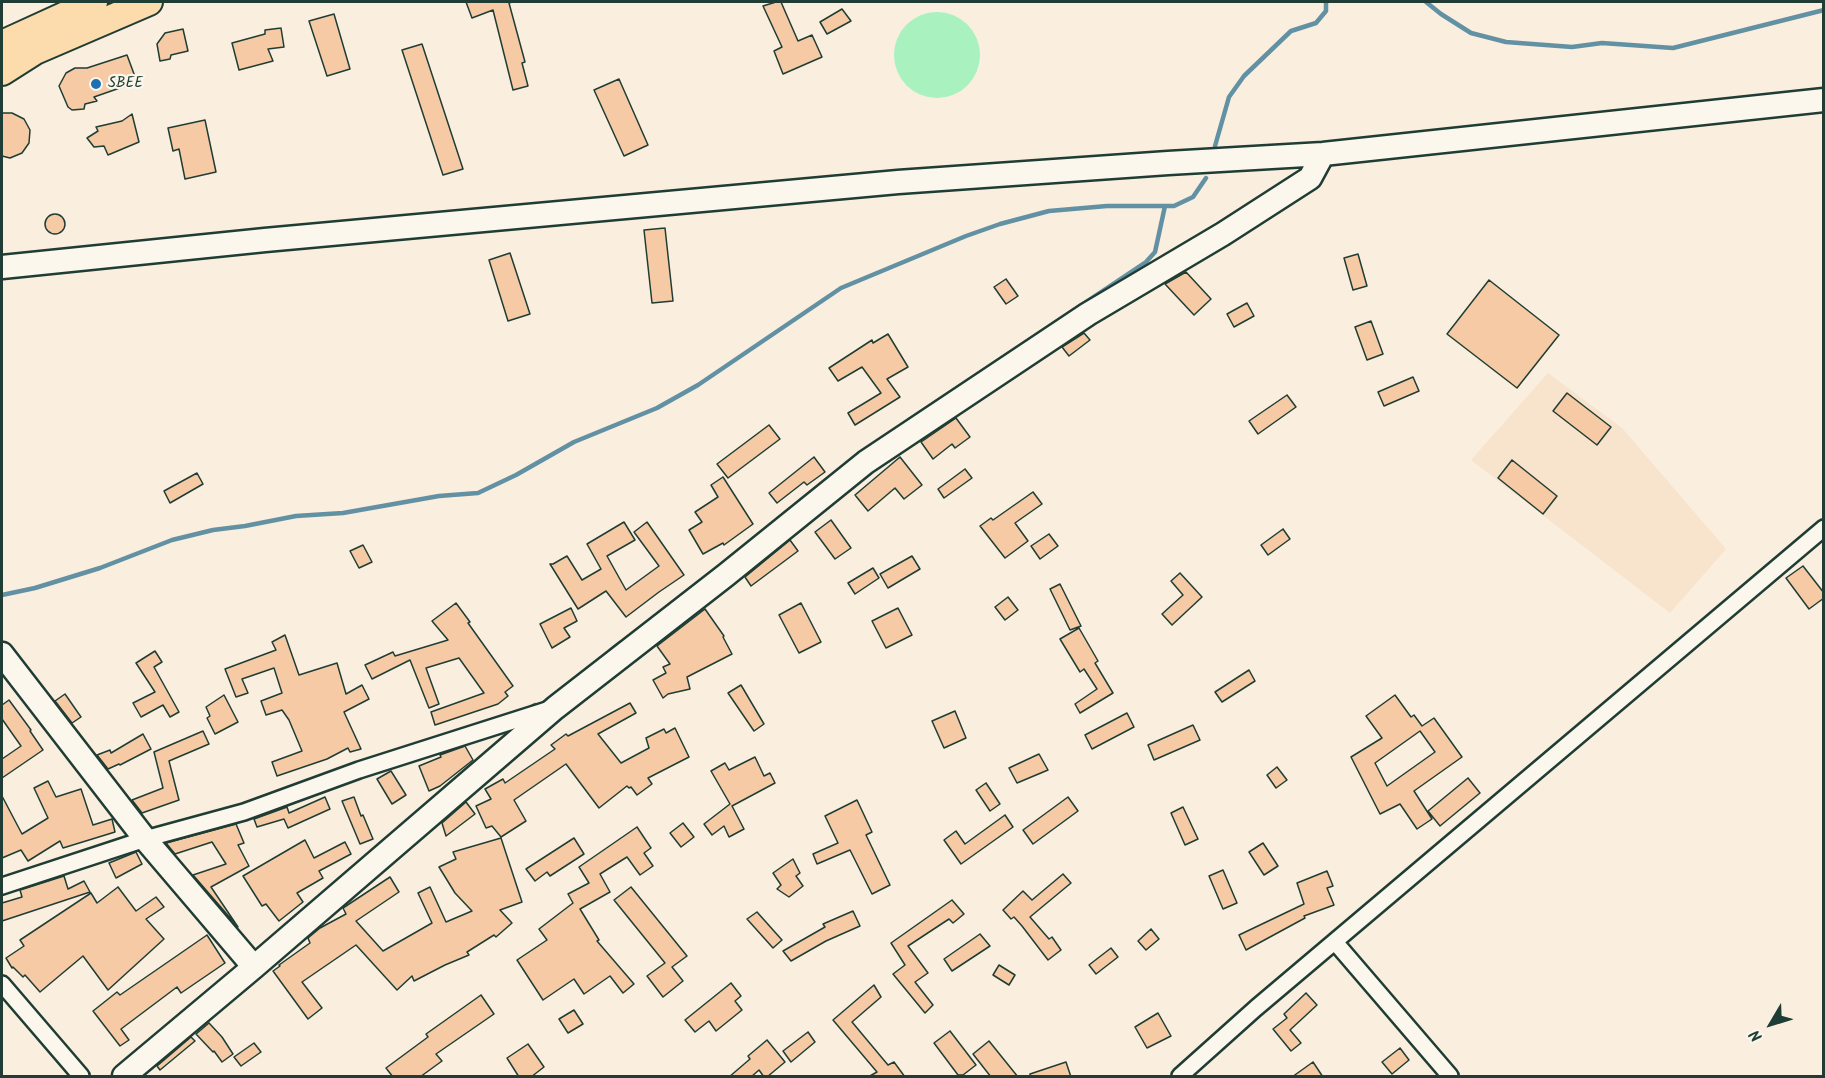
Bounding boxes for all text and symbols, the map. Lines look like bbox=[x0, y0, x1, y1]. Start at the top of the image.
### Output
place label: SBEE bbox=[108, 75, 143, 93]
marker: SBEE bbox=[89, 77, 103, 91]
north arrow bbox=[1741, 994, 1801, 1054]
text: N bbox=[1743, 1024, 1769, 1047]

